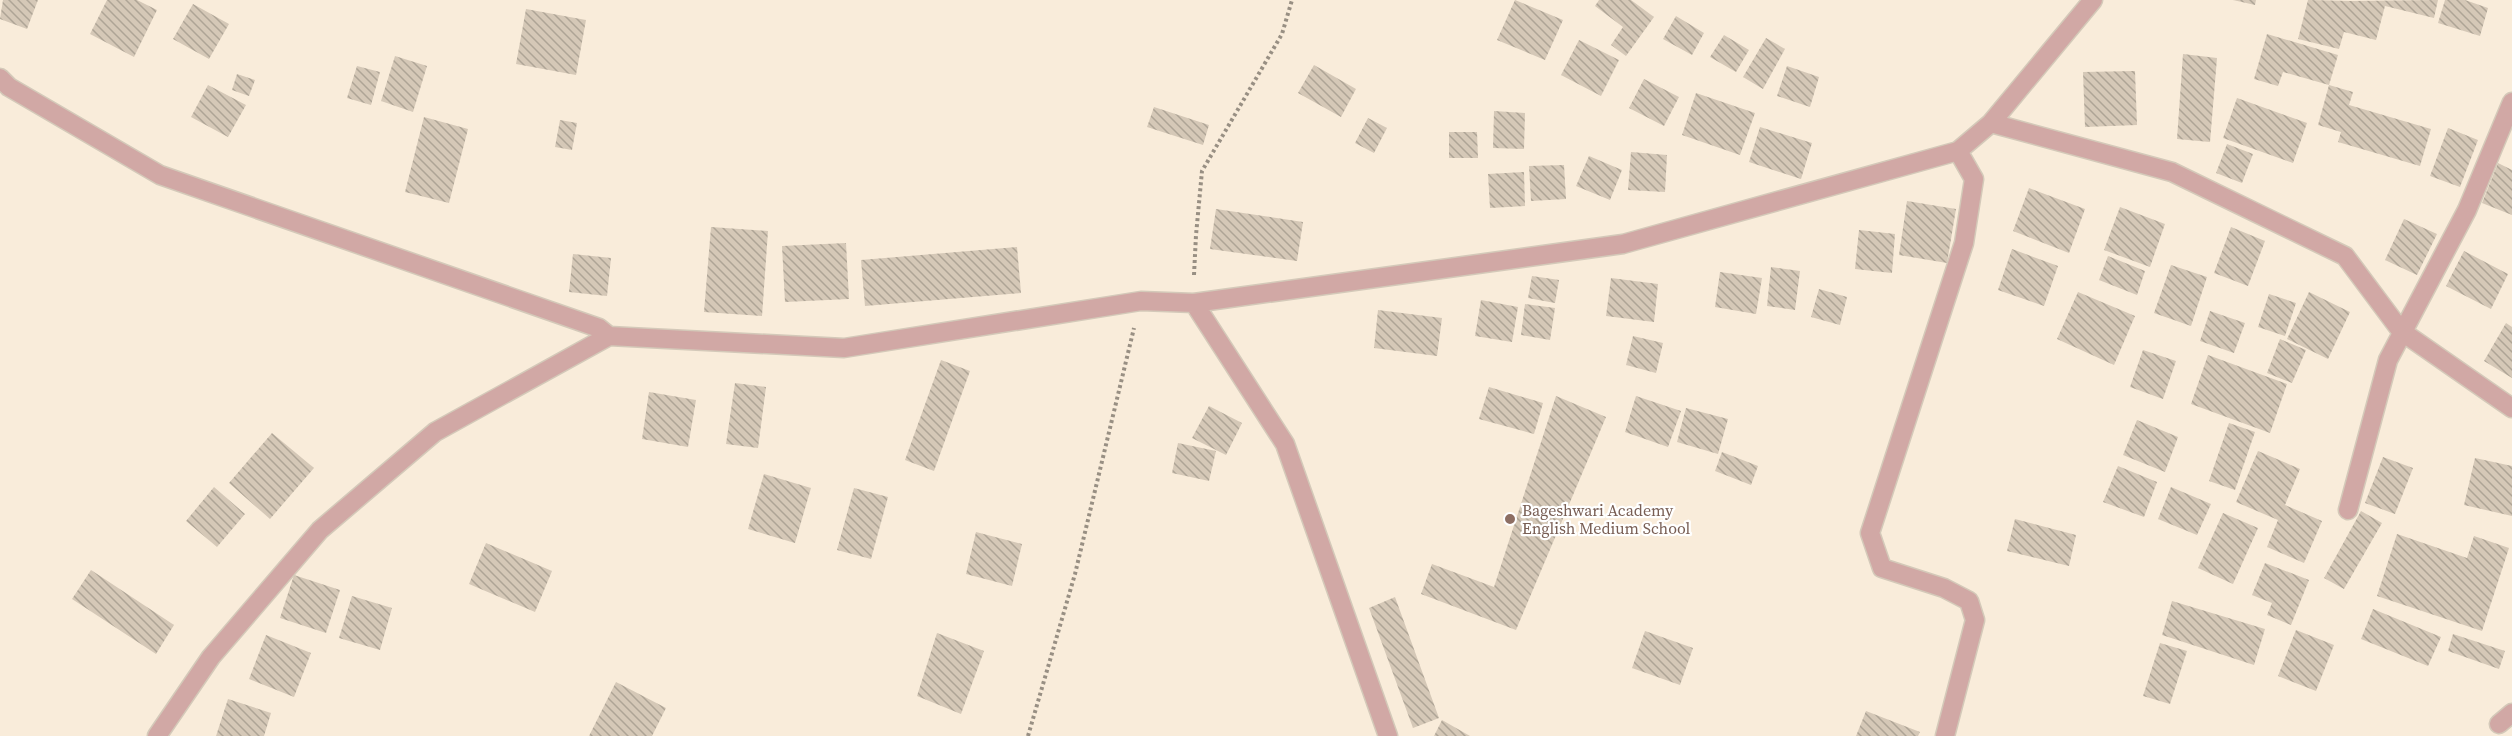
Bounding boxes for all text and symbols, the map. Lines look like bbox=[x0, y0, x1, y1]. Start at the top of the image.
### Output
place label: Bageshwari Academy English Medium School bbox=[1522, 499, 1691, 539]
marker: Bageshwari Academy English Medium School bbox=[1503, 512, 1517, 526]

